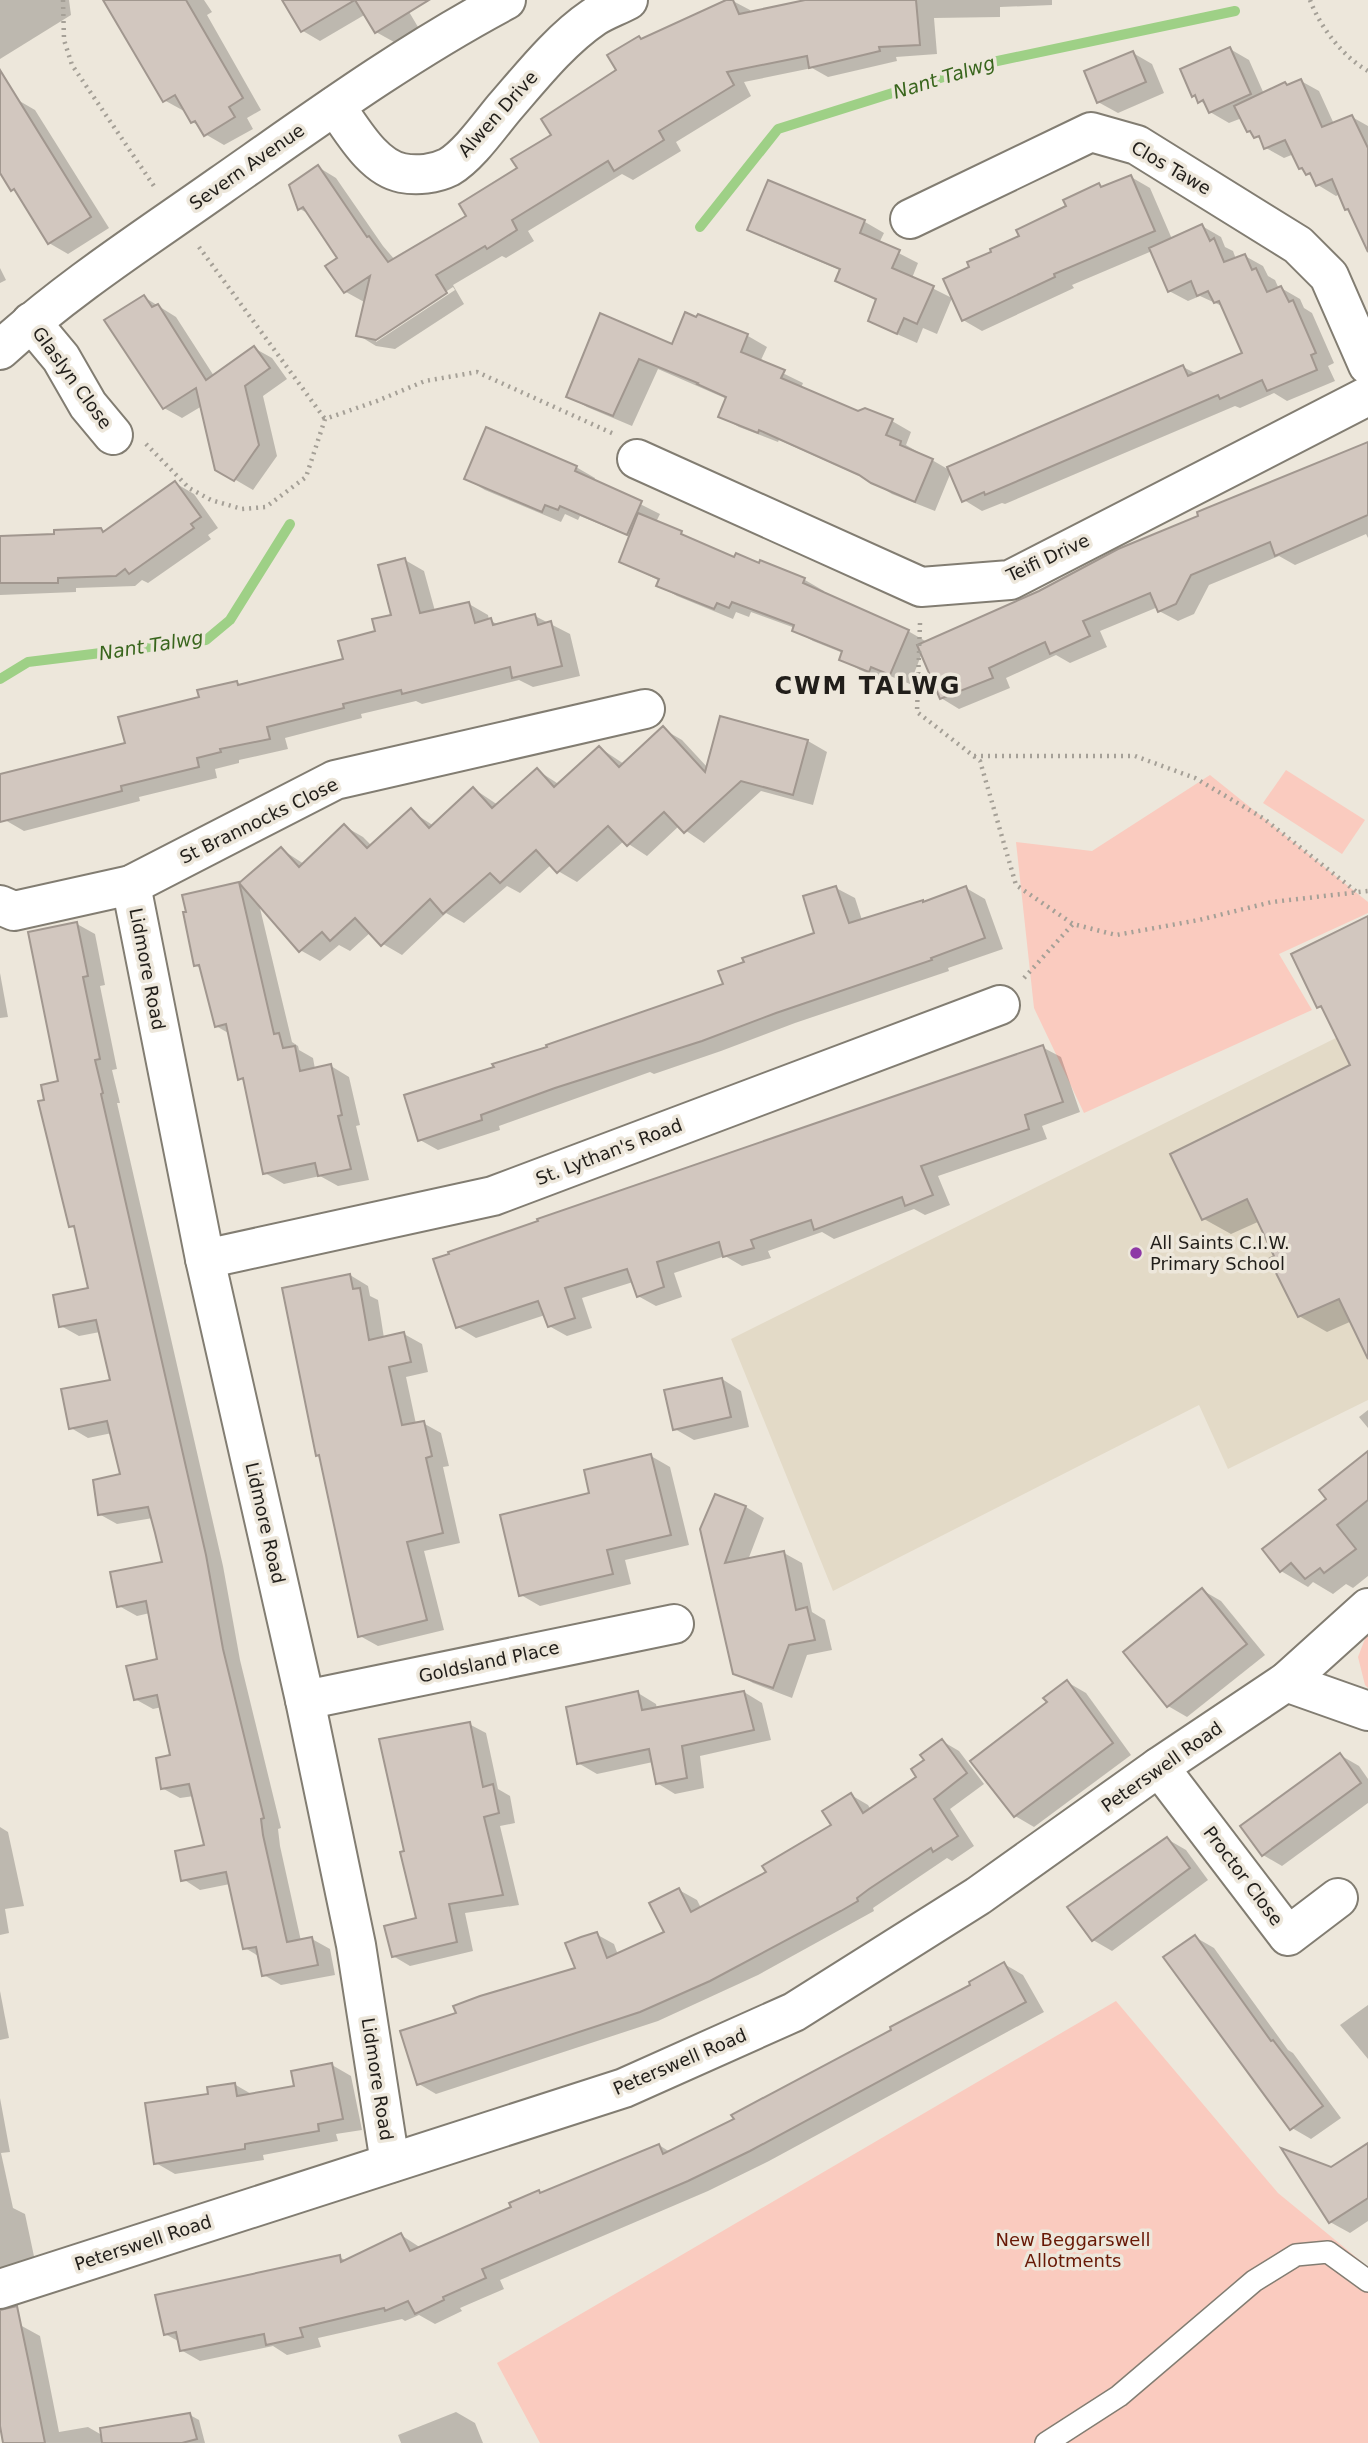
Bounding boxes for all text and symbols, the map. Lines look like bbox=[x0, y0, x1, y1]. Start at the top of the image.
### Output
water label: Nant Talwg bbox=[890, 51, 998, 103]
street label: Alwen Drive bbox=[454, 66, 542, 161]
street label: Severn Avenue bbox=[185, 119, 308, 214]
street label: Clos Tawe bbox=[1128, 136, 1215, 199]
street label: Glaslyn Close bbox=[28, 323, 117, 433]
street label: Teifi Drive bbox=[1002, 529, 1093, 586]
water label: Nant Talwg bbox=[97, 626, 205, 664]
district label: CWM TALWG bbox=[774, 672, 962, 700]
street label: St Brannocks Close bbox=[176, 773, 341, 868]
street label: Lidmore Road bbox=[125, 906, 170, 1032]
street label: St. Lythan's Road bbox=[533, 1114, 685, 1189]
place label: All Saints C.I.W. Primary School bbox=[1150, 1232, 1290, 1274]
marker: All Saints C.I.W. Primary School bbox=[1128, 1245, 1144, 1261]
street label: Lidmore Road bbox=[241, 1460, 290, 1586]
street label: Goldsland Place bbox=[417, 1636, 561, 1687]
street label: Peterswell Road bbox=[1097, 1717, 1226, 1816]
street label: Proctor Close bbox=[1199, 1822, 1287, 1929]
street label: Lidmore Road bbox=[357, 2016, 398, 2142]
street label: Peterswell Road bbox=[610, 2024, 750, 2099]
street label: Peterswell Road bbox=[72, 2210, 214, 2275]
park label: New Beggarswell Allotments bbox=[996, 2229, 1150, 2271]

